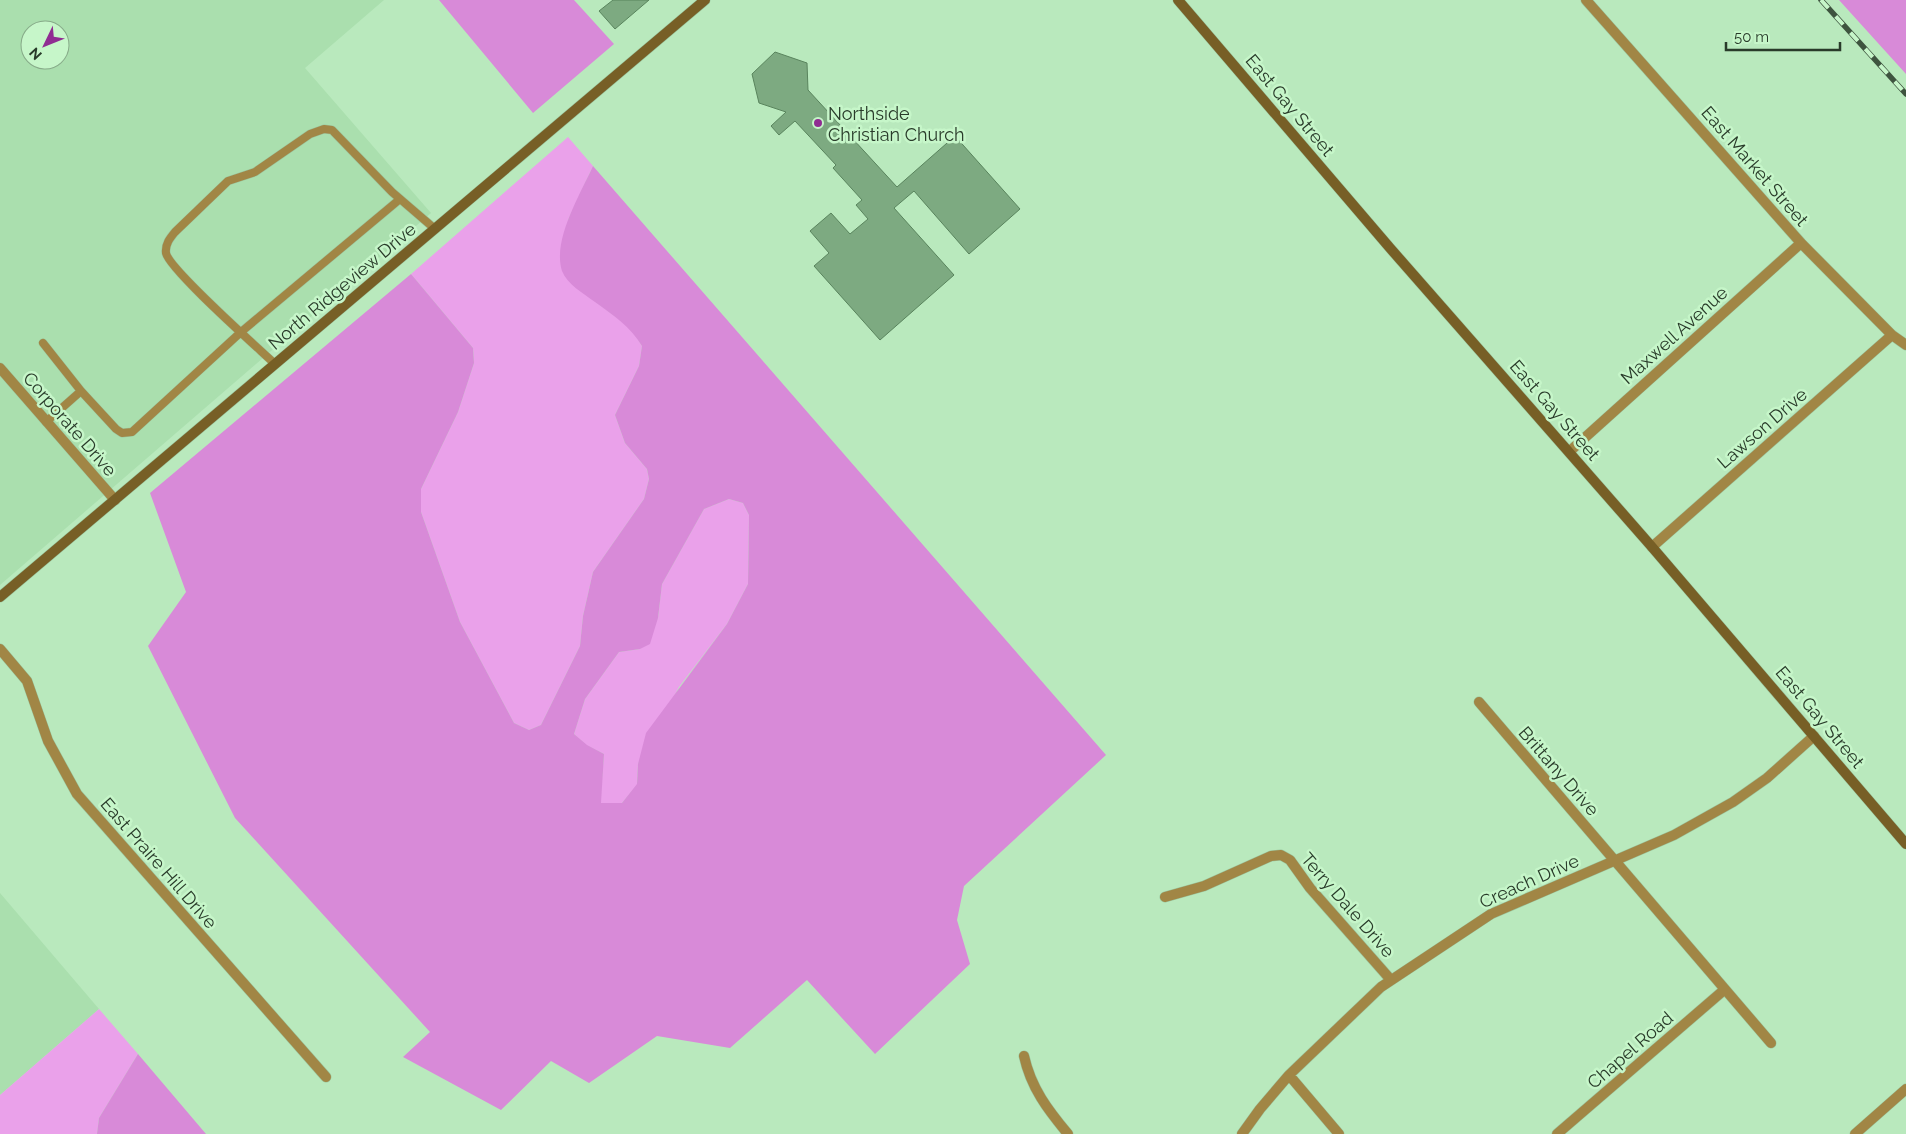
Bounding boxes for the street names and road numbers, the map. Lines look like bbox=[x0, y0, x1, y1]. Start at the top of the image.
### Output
street label: East Gay Street bbox=[1241, 50, 1339, 160]
street label: East Market Street bbox=[1697, 102, 1813, 230]
street label: North Ridgeview Drive bbox=[264, 218, 420, 354]
street label: Maxwell Avenue bbox=[1616, 281, 1732, 388]
street label: East Gay Street bbox=[1506, 355, 1604, 465]
street label: Corporate Drive bbox=[19, 368, 121, 481]
street label: Lawson Drive bbox=[1713, 383, 1811, 473]
street label: East Gay Street bbox=[1771, 662, 1869, 772]
street label: Brittany Drive bbox=[1515, 722, 1604, 820]
street label: East Praire Hill Drive bbox=[96, 793, 222, 933]
street label: Terry Dale Drive bbox=[1297, 848, 1399, 962]
street label: Creach Drive bbox=[1476, 850, 1582, 912]
street label: Chapel Road bbox=[1583, 1007, 1677, 1093]

